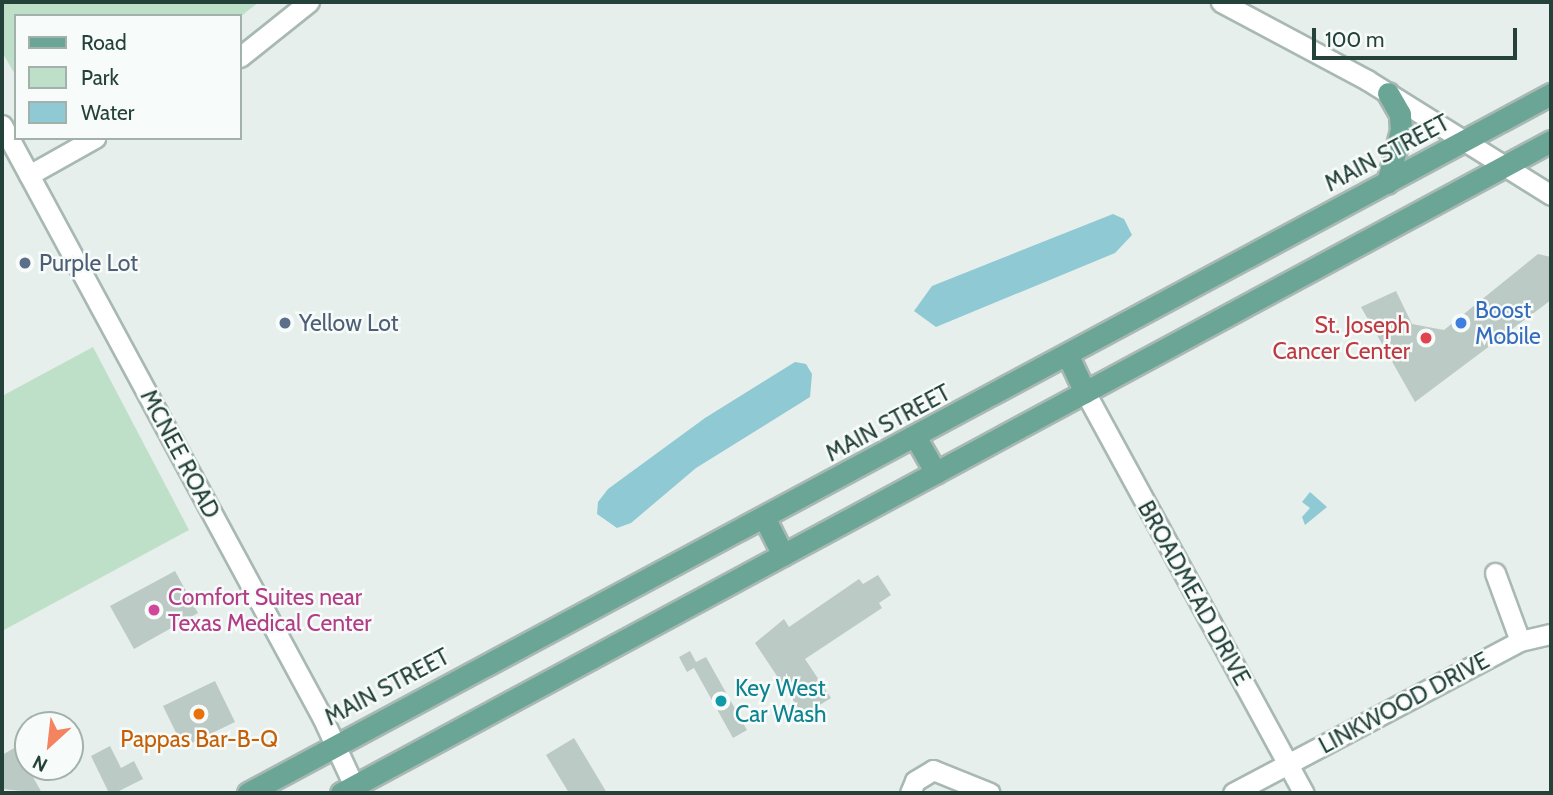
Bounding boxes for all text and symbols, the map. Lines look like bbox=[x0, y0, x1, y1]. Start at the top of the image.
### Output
legend bbox=[14, 14, 242, 140]
scale bar bbox=[1315, 14, 1520, 58]
text: 100 m bbox=[1325, 27, 1384, 52]
text: Road bbox=[81, 30, 127, 55]
text: Park bbox=[81, 65, 119, 90]
text: Water bbox=[81, 100, 134, 125]
street label: MAIN STREET bbox=[1320, 109, 1454, 197]
place label: Purple Lot bbox=[39, 249, 138, 277]
marker: Purple Lot bbox=[17, 255, 33, 271]
place label: Boost Mobile bbox=[1475, 296, 1541, 350]
place label: Yellow Lot bbox=[299, 309, 399, 337]
place label: St. Joseph Cancer Center bbox=[1272, 311, 1410, 365]
marker: Yellow Lot bbox=[277, 315, 293, 331]
marker: Boost Mobile bbox=[1453, 315, 1469, 331]
marker: St. Joseph Cancer Center bbox=[1416, 328, 1436, 348]
street label: MAIN STREET bbox=[821, 379, 955, 467]
street label: MCNEE ROAD bbox=[135, 385, 225, 523]
street label: BROADMEAD DRIVE bbox=[1132, 496, 1256, 690]
place label: Comfort Suites near Texas Medical Center bbox=[168, 583, 372, 637]
marker: Comfort Suites near Texas Medical Center bbox=[146, 602, 162, 618]
street label: MAIN STREET bbox=[320, 643, 454, 731]
street label: LINKWOOD DRIVE bbox=[1314, 647, 1494, 759]
place label: Key West Car Wash bbox=[735, 674, 827, 728]
marker: Key West Car Wash bbox=[713, 693, 729, 709]
marker: Pappas Bar-B-Q bbox=[191, 706, 207, 722]
north arrow bbox=[14, 711, 84, 781]
place label: Pappas Bar-B-Q bbox=[120, 725, 278, 753]
text: N bbox=[29, 750, 51, 777]

